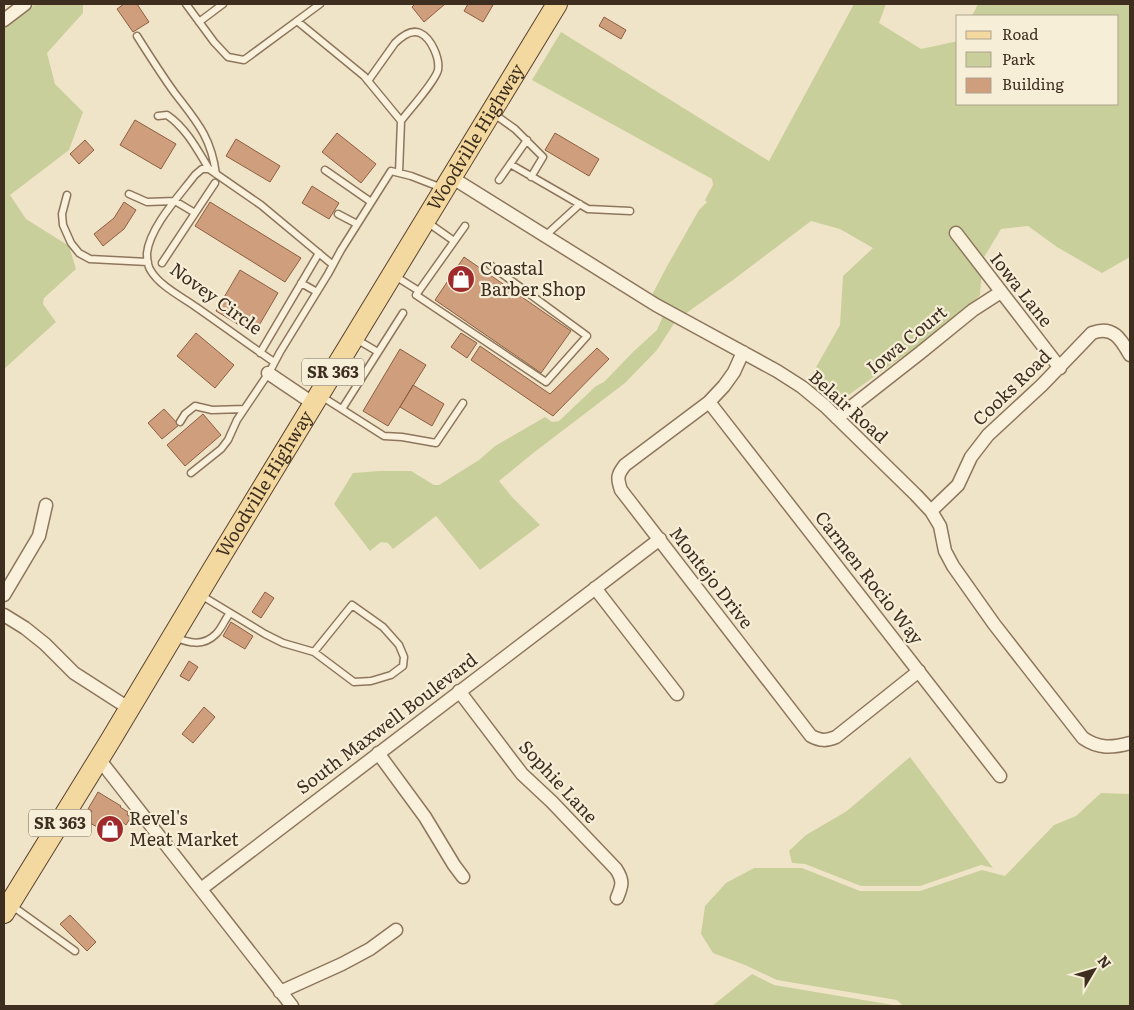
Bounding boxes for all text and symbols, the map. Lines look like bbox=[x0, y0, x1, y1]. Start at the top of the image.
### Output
legend bbox=[956, 15, 1119, 105]
text: Road bbox=[1002, 22, 1038, 45]
text: Park bbox=[1002, 47, 1036, 70]
street label: Woodville Highway bbox=[419, 57, 530, 215]
text: Building bbox=[1002, 72, 1064, 95]
street label: Iowa Lane bbox=[984, 246, 1060, 332]
place label: Coastal Barber Shop bbox=[480, 254, 586, 302]
street label: Novey Circle bbox=[165, 255, 269, 341]
shop icon: Coastal Barber Shop bbox=[446, 264, 476, 294]
street label: Iowa Court bbox=[860, 298, 953, 380]
street label: Cooks Road bbox=[966, 343, 1056, 431]
road number: SR 363 bbox=[302, 358, 364, 386]
street label: Belair Road bbox=[803, 363, 895, 449]
street label: Woodville Highway bbox=[208, 404, 319, 562]
street label: Carmen Rocio Way bbox=[809, 504, 931, 650]
street label: Montejo Drive bbox=[664, 520, 761, 634]
street label: South Maxwell Boulevard bbox=[290, 646, 482, 800]
street label: Sophie Lane bbox=[513, 733, 605, 829]
place label: Revel's Meat Market bbox=[129, 804, 239, 852]
road number: SR 363 bbox=[29, 810, 91, 836]
shop icon: Revel's Meat Market bbox=[95, 814, 125, 844]
north arrow bbox=[1069, 945, 1119, 995]
text: N bbox=[1094, 951, 1117, 972]

